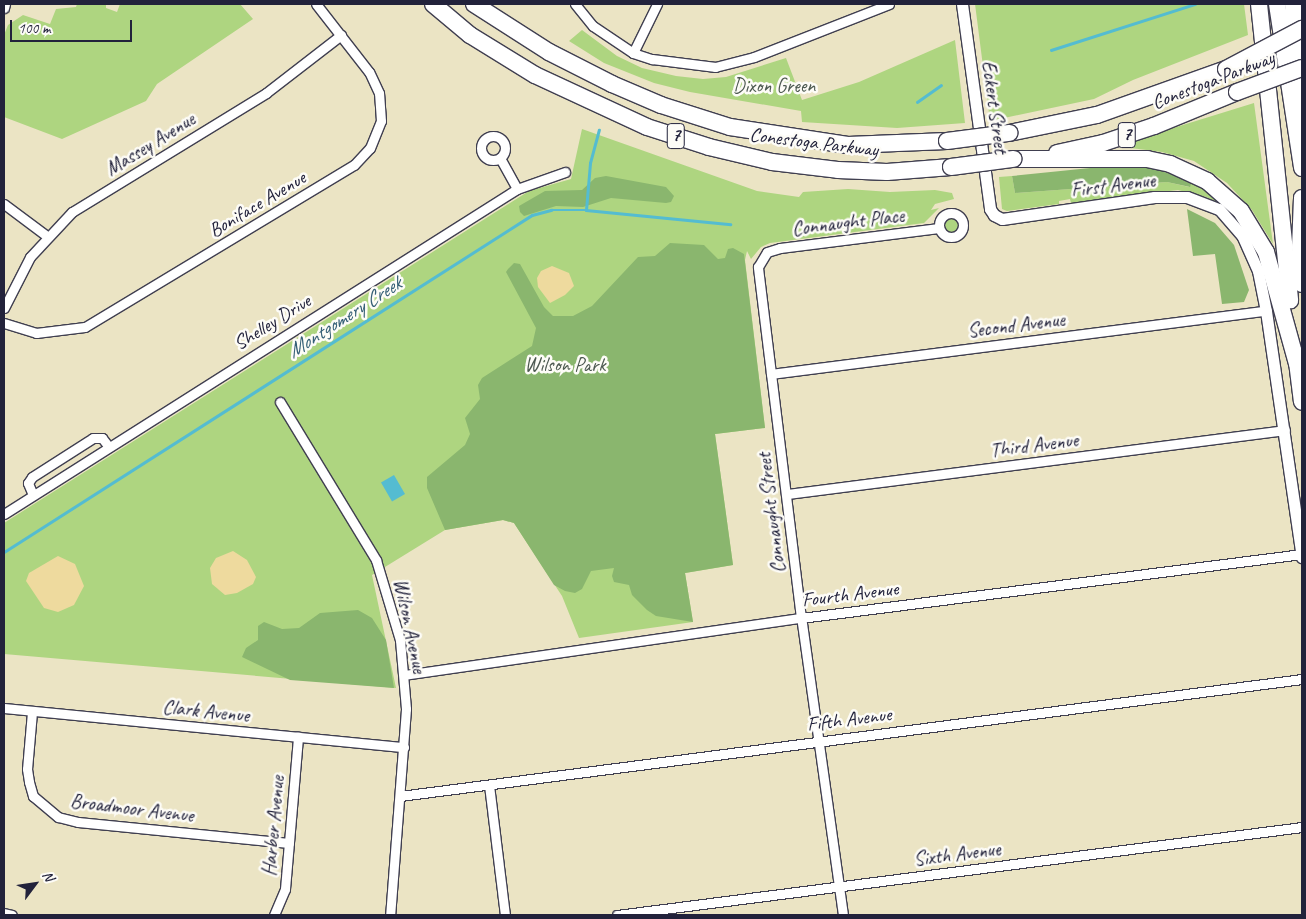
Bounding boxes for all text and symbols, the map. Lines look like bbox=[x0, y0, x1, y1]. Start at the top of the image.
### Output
scale bar bbox=[12, 10, 135, 42]
text: 100 m bbox=[18, 19, 50, 38]
street label: Conestoga Parkway bbox=[1148, 45, 1278, 115]
street label: Eckert Street bbox=[977, 59, 1013, 155]
park label: Dixon Green bbox=[733, 73, 815, 97]
street label: Massey Avenue bbox=[101, 107, 199, 181]
road number: 7 bbox=[1117, 118, 1137, 152]
road number: 7 bbox=[666, 120, 686, 152]
street label: Conestoga Parkway bbox=[748, 122, 880, 162]
street label: Boniface Avenue bbox=[204, 166, 310, 242]
street label: First Avenue bbox=[1070, 168, 1156, 202]
street label: Connaught Place bbox=[791, 203, 905, 241]
water label: Montgomery Creek bbox=[282, 271, 406, 363]
street label: Shelley Drive bbox=[229, 289, 315, 355]
street label: Second Avenue bbox=[966, 307, 1066, 343]
park label: Wilson Park bbox=[524, 352, 606, 376]
street label: Third Avenue bbox=[989, 428, 1079, 462]
street label: Connaught Street bbox=[752, 451, 790, 575]
street label: Fourth Avenue bbox=[800, 576, 900, 612]
street label: Wilson Avenue bbox=[388, 577, 432, 675]
street label: Clark Avenue bbox=[162, 695, 250, 727]
street label: Fifth Avenue bbox=[805, 702, 893, 736]
street label: Harber Avenue bbox=[257, 775, 289, 877]
street label: Broadmoor Avenue bbox=[69, 789, 195, 827]
street label: Sixth Avenue bbox=[912, 837, 1002, 871]
north arrow bbox=[10, 859, 60, 909]
text: N bbox=[39, 868, 58, 884]

